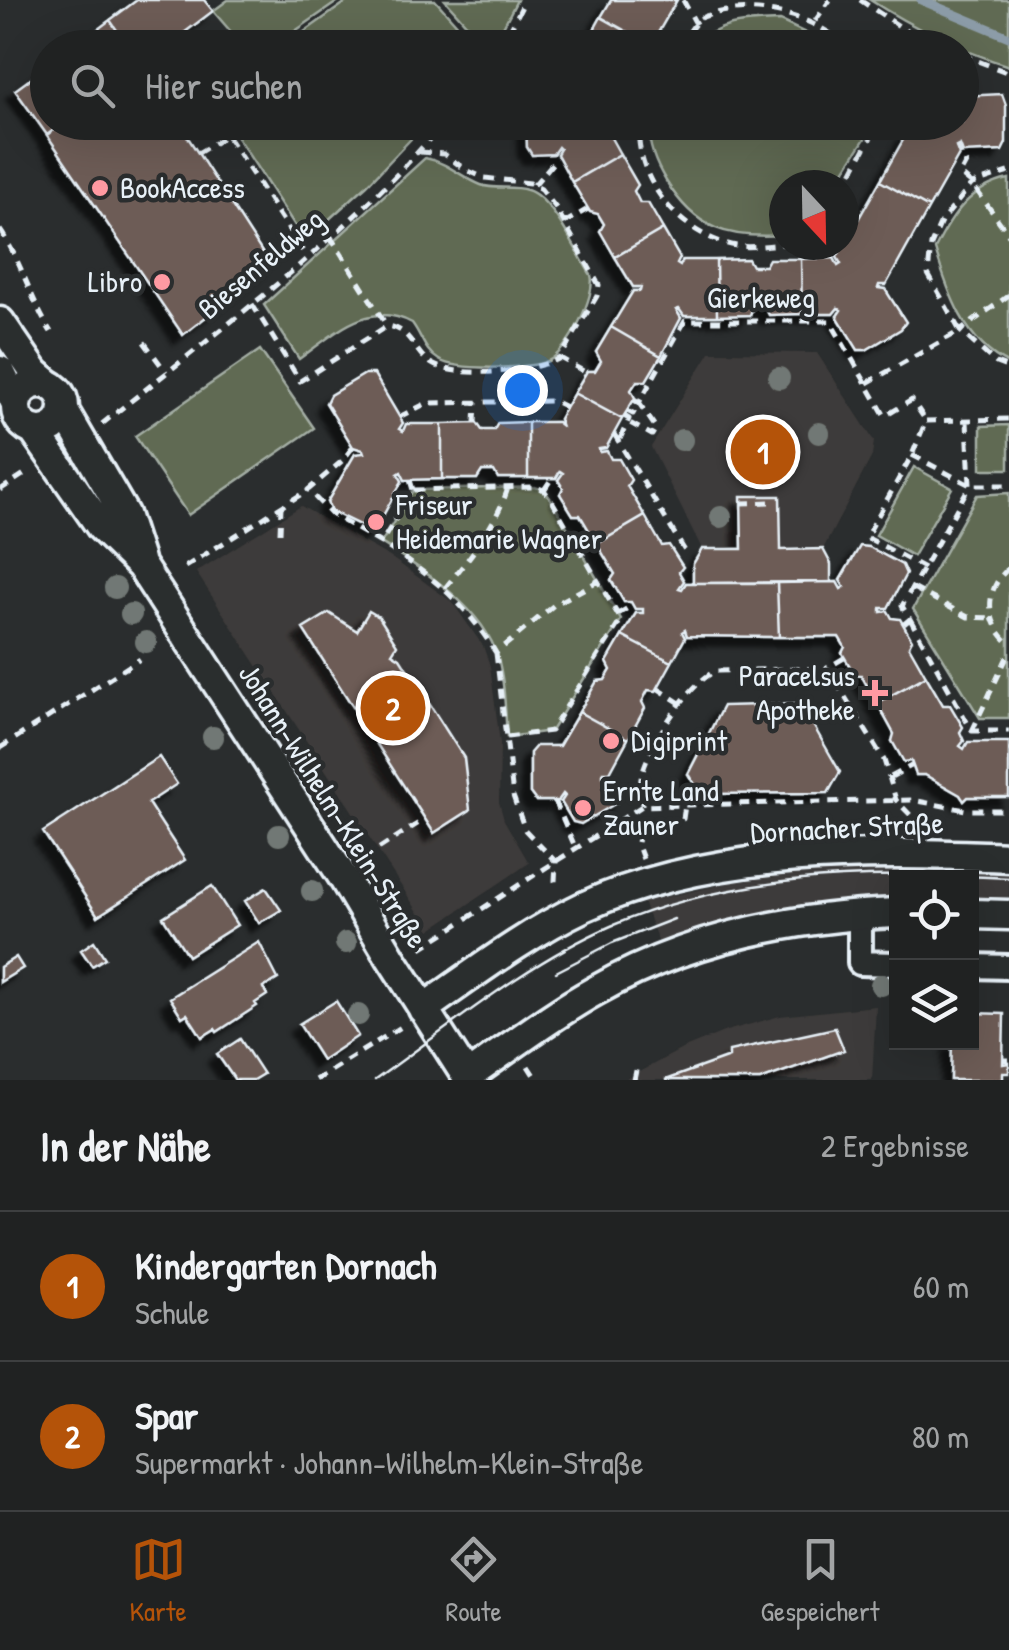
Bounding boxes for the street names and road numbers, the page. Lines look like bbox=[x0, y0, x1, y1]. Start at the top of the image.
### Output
street label: Biesenfeldweg bbox=[189, 199, 332, 328]
street label: Gierkeweg bbox=[707, 277, 815, 317]
street label: Johann-Wilhelm-Klein-Straße bbox=[230, 656, 438, 955]
street label: Dornacher Straße bbox=[750, 802, 944, 852]

